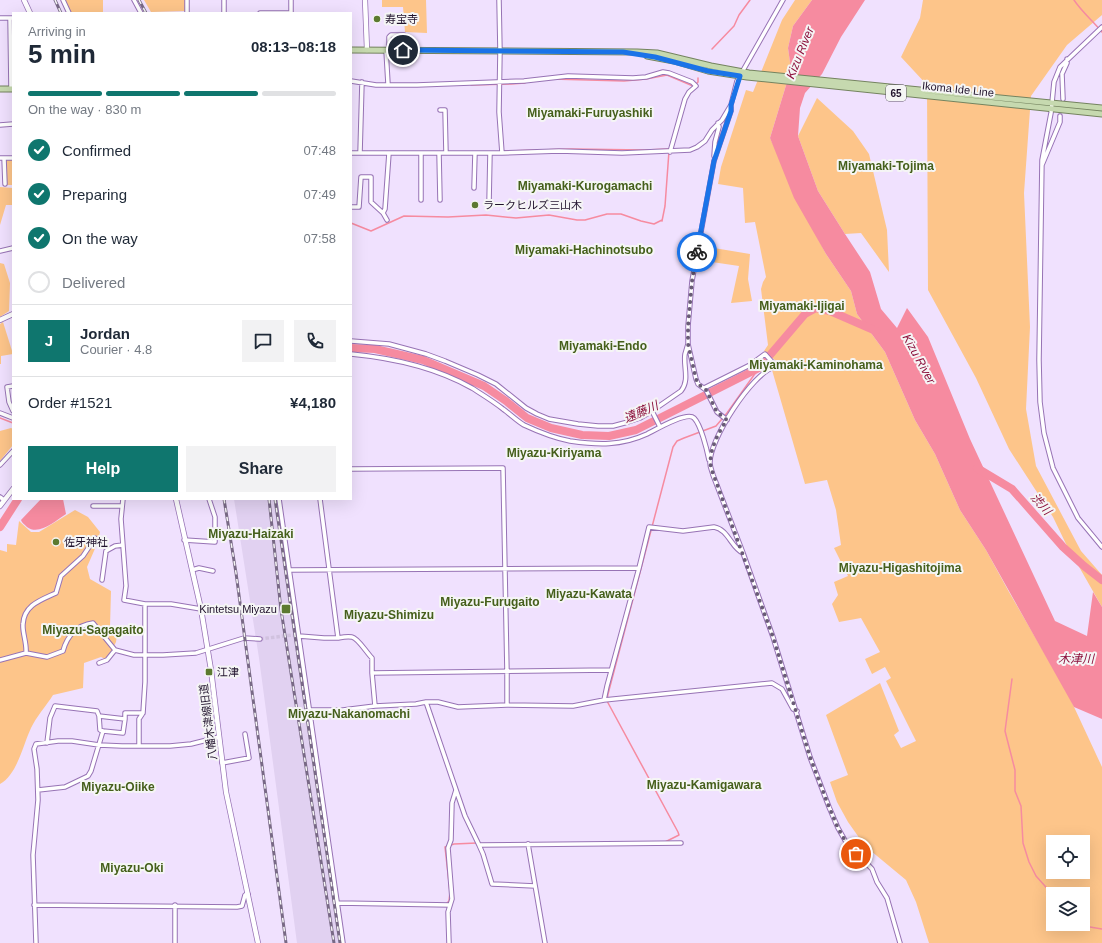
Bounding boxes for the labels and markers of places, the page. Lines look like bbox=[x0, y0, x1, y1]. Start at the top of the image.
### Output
place label: 寿宝寺 bbox=[385, 13, 418, 25]
marker: 寿宝寺 bbox=[372, 14, 382, 24]
pin bbox=[386, 33, 420, 67]
place label: ラークヒルズ三山木 bbox=[483, 199, 582, 211]
marker: ラークヒルズ三山木 bbox=[470, 200, 480, 210]
place label: 佐牙神社 bbox=[64, 536, 108, 548]
marker: 佐牙神社 bbox=[51, 537, 61, 547]
place label: Kintetsu Miyazu bbox=[199, 603, 277, 615]
marker: Kintetsu Miyazu bbox=[280, 603, 292, 615]
place label: 江津 bbox=[217, 666, 239, 678]
marker: 江津 bbox=[204, 667, 214, 677]
pin bbox=[839, 837, 873, 871]

